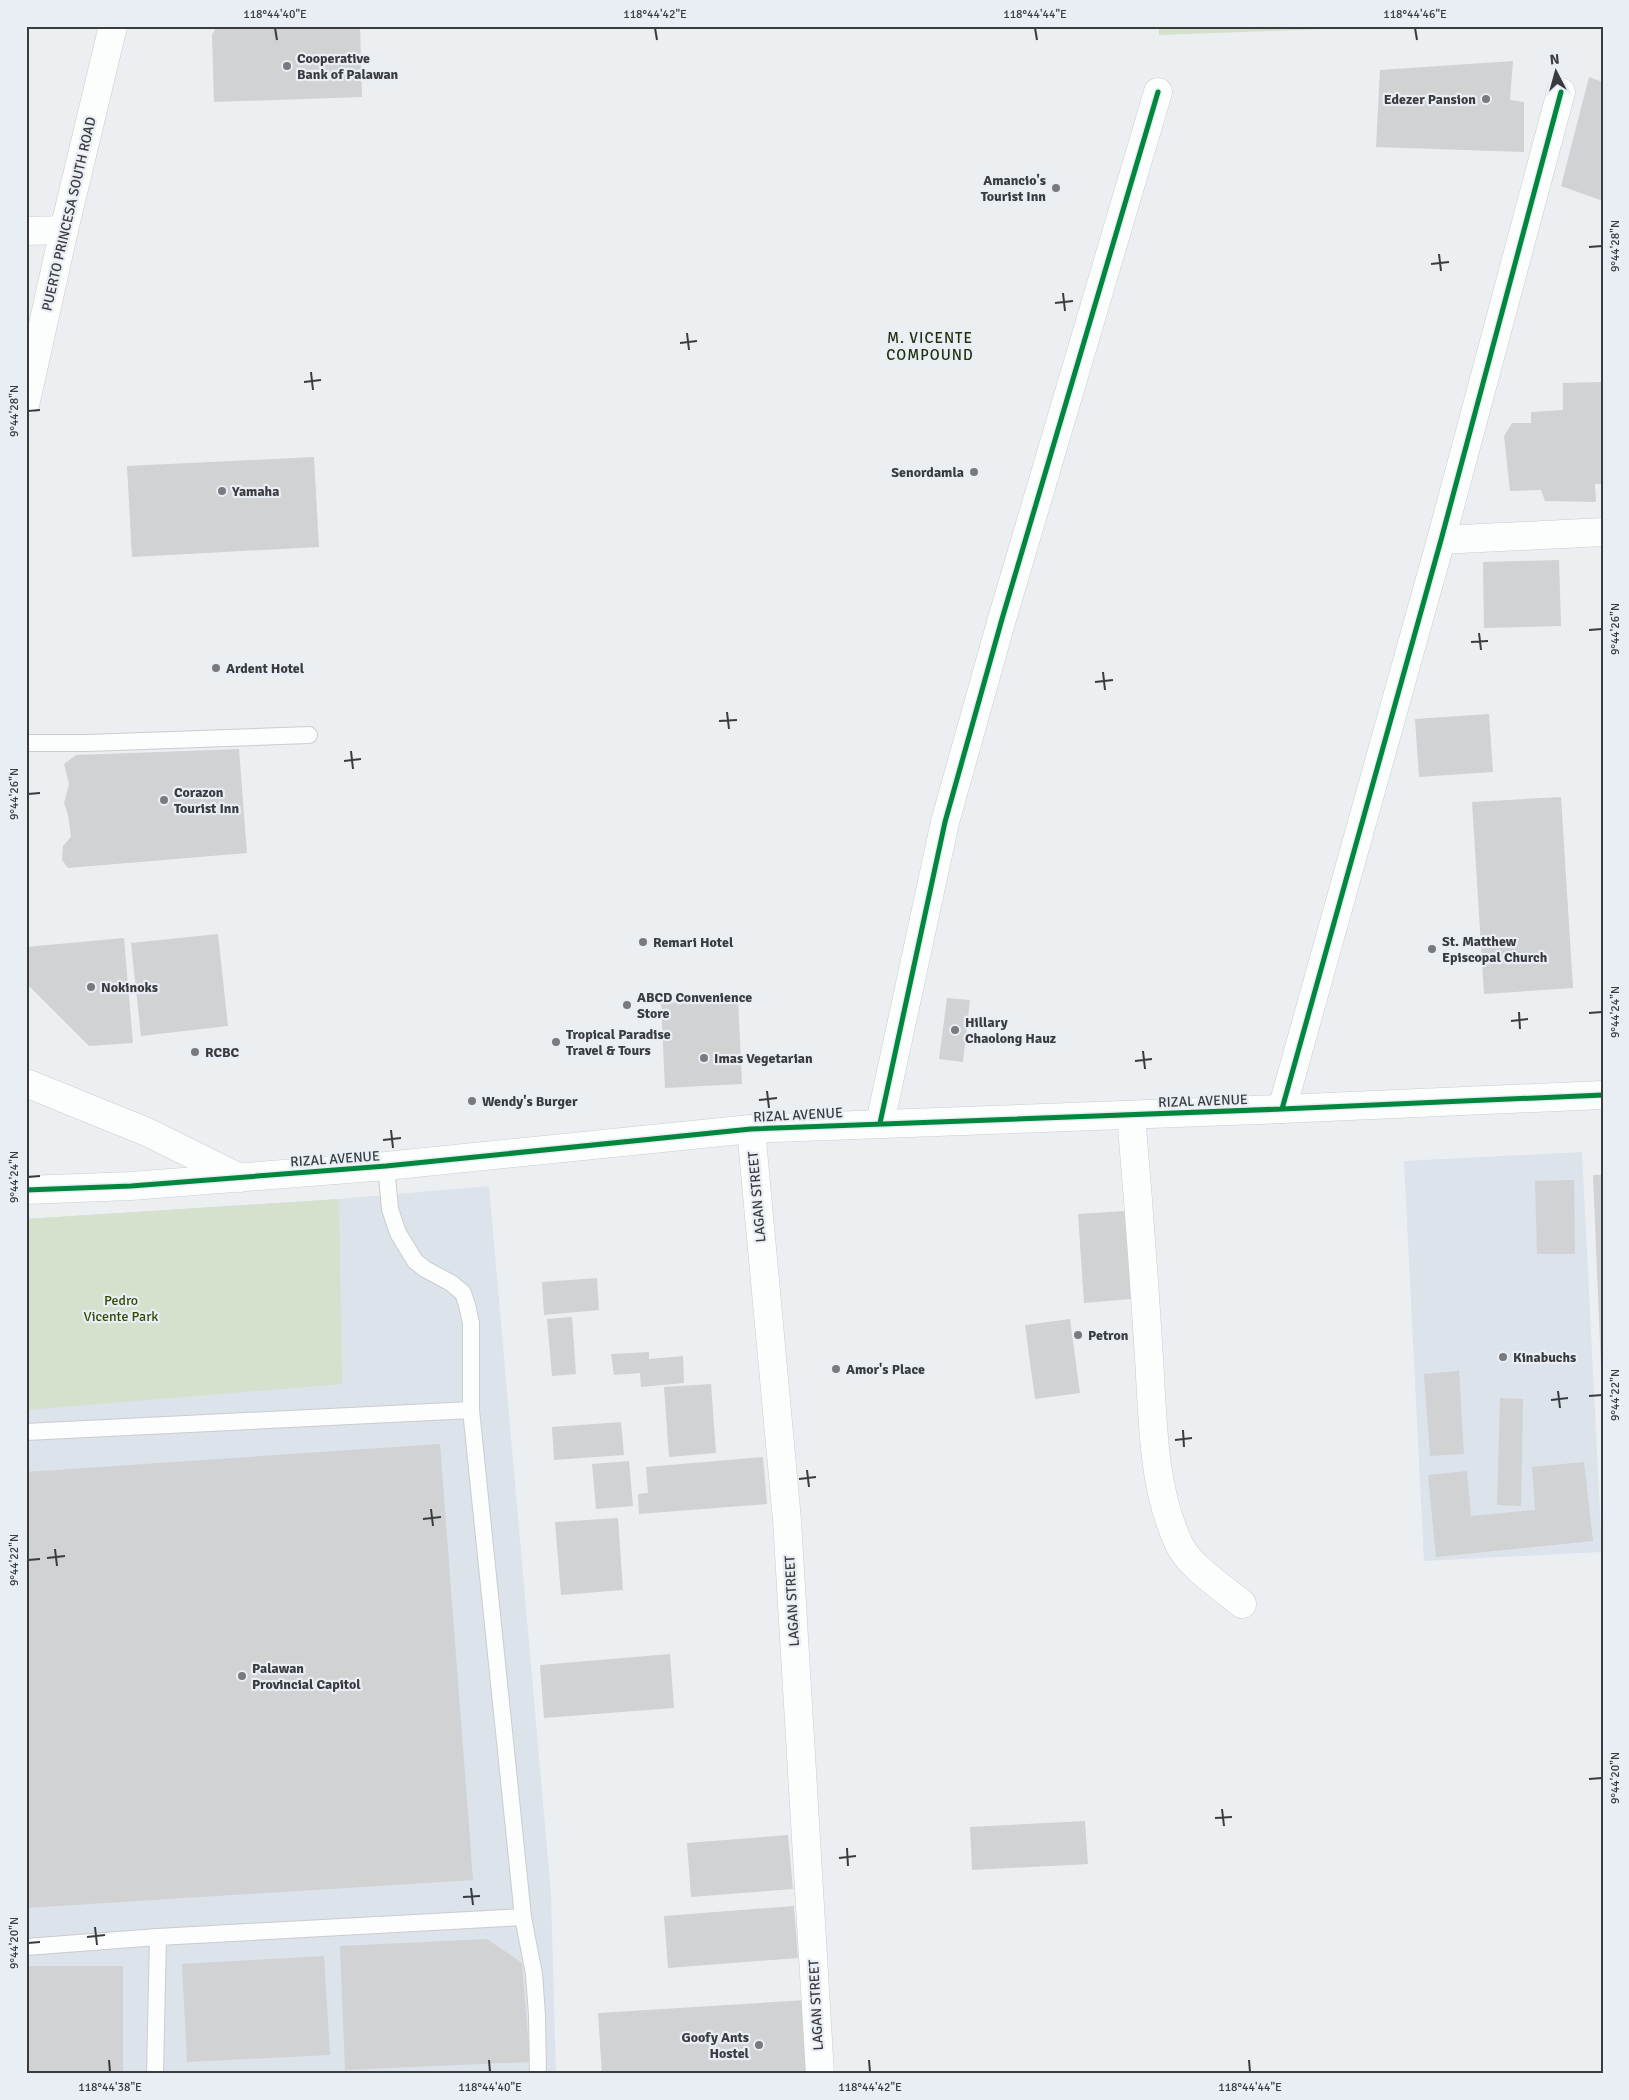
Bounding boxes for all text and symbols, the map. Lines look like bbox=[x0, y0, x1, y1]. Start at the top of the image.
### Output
text: 118°44'40"E bbox=[243, 7, 307, 22]
text: 118°44'42"E bbox=[623, 7, 687, 22]
text: 118°44'44"E bbox=[1003, 7, 1067, 22]
text: 118°44'46"E bbox=[1383, 7, 1447, 22]
north arrow bbox=[1532, 48, 1582, 98]
place label: Cooperative Bank of Palawan bbox=[297, 50, 399, 83]
text: N bbox=[1549, 51, 1560, 69]
marker: Cooperative Bank of Palawan bbox=[281, 60, 293, 72]
place label: Edezer Pansion bbox=[1384, 91, 1476, 108]
marker: Edezer Pansion bbox=[1480, 93, 1492, 105]
street label: PUERTO PRINCESA SOUTH ROAD bbox=[38, 115, 100, 313]
place label: Amancio's Tourist Inn bbox=[981, 172, 1046, 205]
marker: Amancio's Tourist Inn bbox=[1050, 182, 1062, 194]
text: 9°44'28"N bbox=[1608, 220, 1623, 272]
district label: M. VICENTE COMPOUND bbox=[886, 329, 974, 364]
text: 9°44'28"N bbox=[7, 385, 22, 437]
place label: Senordamla bbox=[891, 464, 964, 481]
marker: Senordamla bbox=[968, 466, 980, 478]
place label: Yamaha bbox=[231, 483, 279, 500]
marker: Yamaha bbox=[216, 485, 228, 497]
text: 9°44'26"N bbox=[1608, 603, 1623, 655]
place label: Ardent Hotel bbox=[226, 660, 305, 677]
marker: Ardent Hotel bbox=[210, 662, 222, 674]
text: 9°44'26"N bbox=[7, 768, 22, 820]
place label: Corazon Tourist Inn bbox=[174, 784, 240, 817]
marker: Corazon Tourist Inn bbox=[158, 794, 170, 806]
place label: St. Matthew Episcopal Church bbox=[1442, 933, 1548, 966]
place label: Remari Hotel bbox=[653, 934, 734, 951]
marker: Remari Hotel bbox=[637, 936, 649, 948]
marker: St. Matthew Episcopal Church bbox=[1426, 943, 1438, 955]
place label: Nokinoks bbox=[101, 979, 158, 996]
marker: Nokinoks bbox=[85, 981, 97, 993]
text: 9°44'24"N bbox=[1608, 986, 1623, 1038]
place label: ABCD Convenience Store bbox=[637, 989, 752, 1022]
marker: ABCD Convenience Store bbox=[621, 999, 633, 1011]
place label: Hillary Chaolong Hauz bbox=[965, 1014, 1056, 1047]
marker: Hillary Chaolong Hauz bbox=[949, 1024, 961, 1036]
place label: Tropical Paradise Travel & Tours bbox=[566, 1026, 671, 1059]
marker: Tropical Paradise Travel & Tours bbox=[550, 1036, 562, 1048]
place label: RCBC bbox=[205, 1044, 239, 1061]
marker: RCBC bbox=[189, 1046, 201, 1058]
place label: Imas Vegetarian bbox=[714, 1050, 813, 1067]
marker: Imas Vegetarian bbox=[698, 1052, 710, 1064]
street label: RIZAL AVENUE bbox=[1158, 1091, 1248, 1111]
place label: Wendy's Burger bbox=[482, 1093, 578, 1110]
marker: Wendy's Burger bbox=[466, 1095, 478, 1107]
street label: RIZAL AVENUE bbox=[753, 1104, 843, 1126]
street label: RIZAL AVENUE bbox=[290, 1147, 380, 1171]
text: 9°44'24"N bbox=[7, 1151, 22, 1203]
street label: LAGAN STREET bbox=[745, 1151, 769, 1243]
park label: Pedro Vicente Park bbox=[84, 1292, 158, 1325]
place label: Petron bbox=[1088, 1327, 1129, 1344]
marker: Petron bbox=[1072, 1329, 1084, 1341]
place label: Kinabuchs bbox=[1513, 1349, 1576, 1366]
marker: Kinabuchs bbox=[1497, 1351, 1509, 1363]
place label: Amor's Place bbox=[846, 1361, 925, 1378]
marker: Amor's Place bbox=[830, 1363, 842, 1375]
text: 9°44'22"N bbox=[1608, 1369, 1623, 1421]
text: 9°44'22"N bbox=[7, 1534, 22, 1586]
street label: LAGAN STREET bbox=[781, 1555, 803, 1647]
place label: Palawan Provincial Capitol bbox=[252, 1660, 361, 1693]
marker: Palawan Provincial Capitol bbox=[236, 1670, 248, 1682]
text: 9°44'20"N bbox=[1608, 1752, 1623, 1804]
text: 9°44'20"N bbox=[7, 1917, 22, 1969]
street label: LAGAN STREET bbox=[805, 1959, 827, 2051]
place label: Goofy Ants Hostel bbox=[682, 2029, 750, 2062]
marker: Goofy Ants Hostel bbox=[753, 2039, 765, 2051]
text: 118°44'38"E bbox=[78, 2080, 142, 2095]
text: 118°44'40"E bbox=[458, 2080, 522, 2095]
text: 118°44'42"E bbox=[838, 2080, 902, 2095]
text: 118°44'44"E bbox=[1218, 2080, 1282, 2095]

